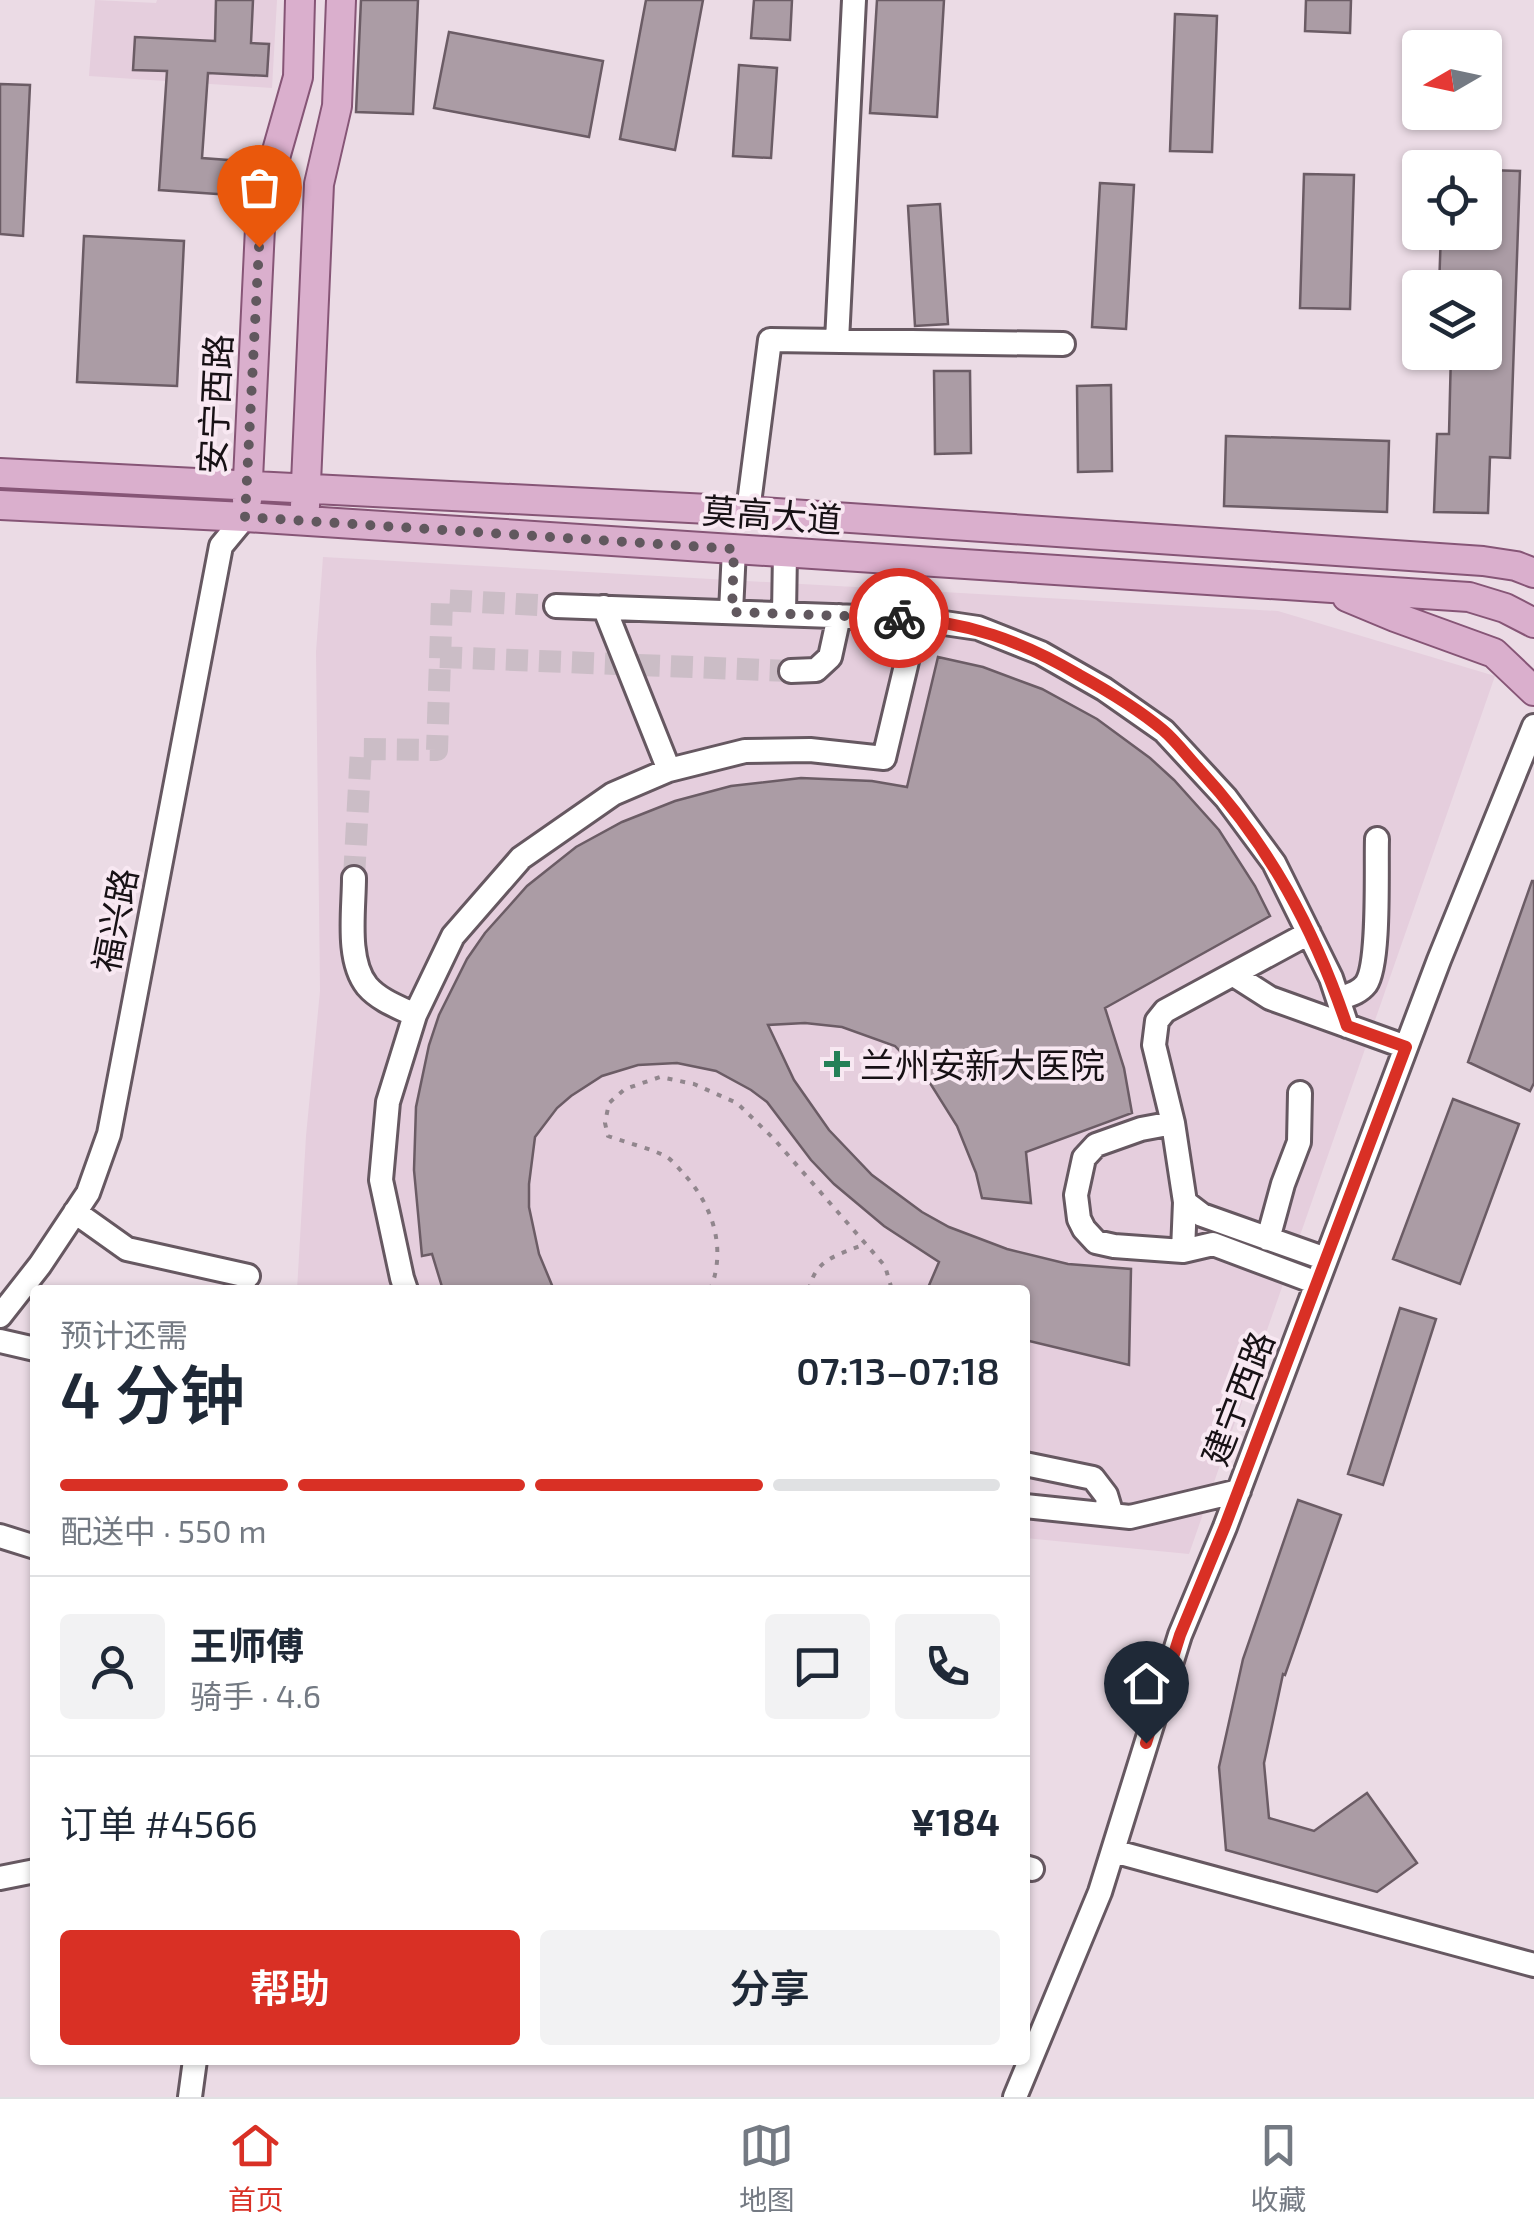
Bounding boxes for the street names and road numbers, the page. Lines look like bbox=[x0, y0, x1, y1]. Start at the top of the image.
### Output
street label: 安宁西路 bbox=[189, 333, 239, 475]
street label: 莫高大道 bbox=[701, 488, 843, 540]
street label: 福兴路 bbox=[83, 864, 145, 976]
street label: 建宁西路 bbox=[1192, 1325, 1282, 1471]

